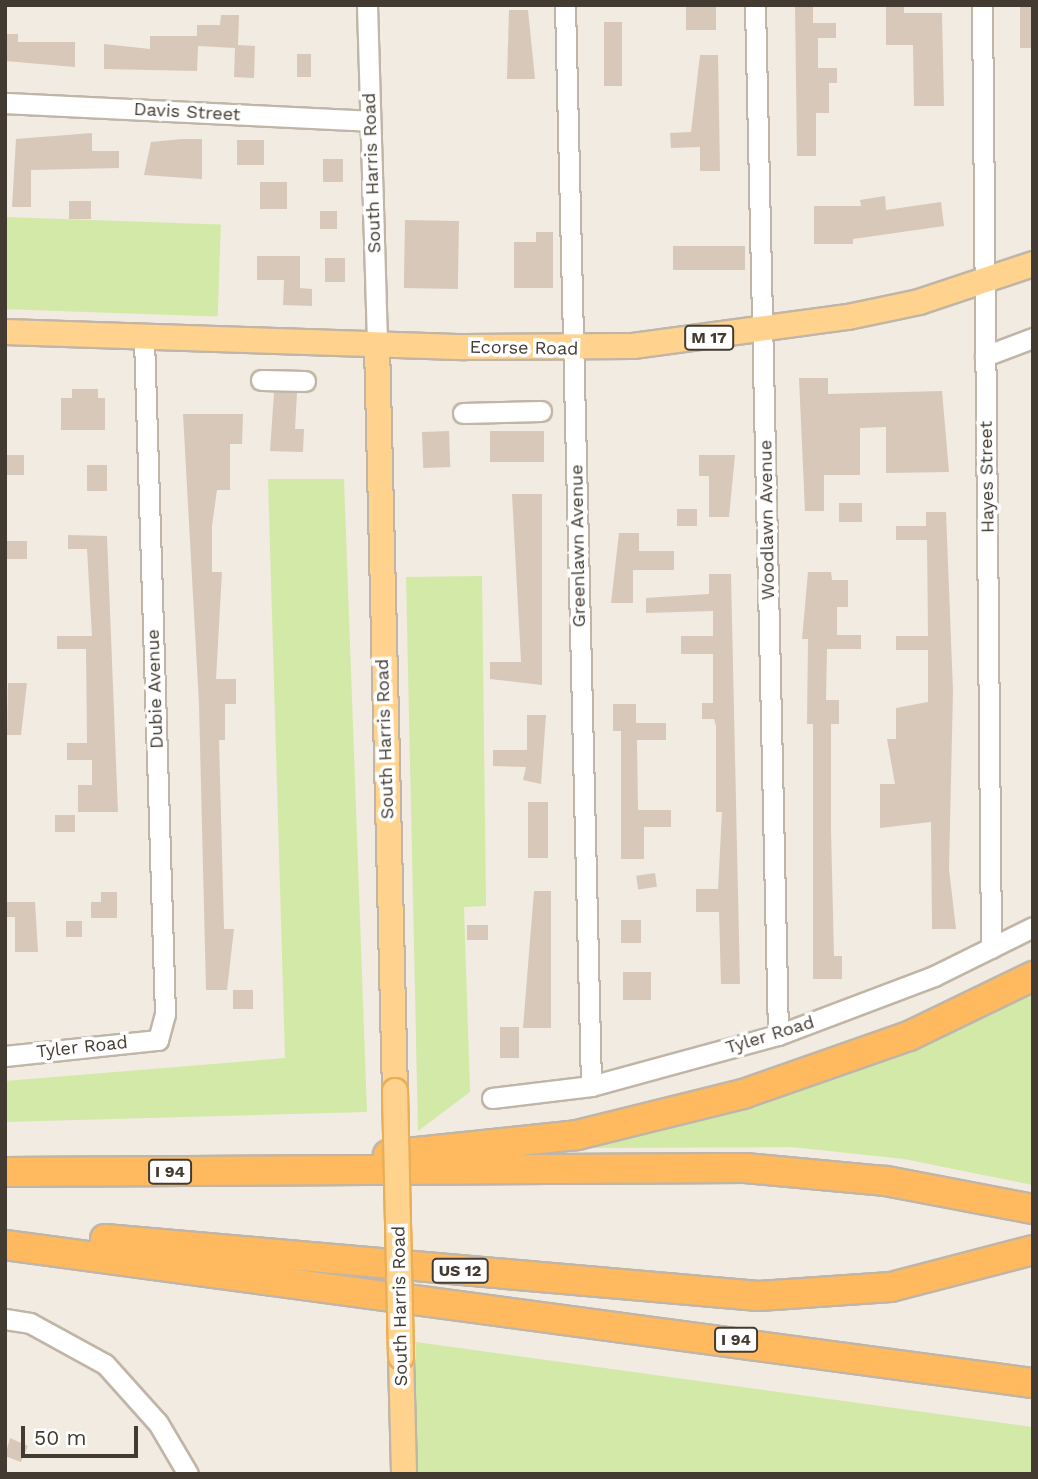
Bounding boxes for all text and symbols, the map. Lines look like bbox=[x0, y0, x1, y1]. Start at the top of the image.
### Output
street label: South Harris Road bbox=[358, 92, 386, 254]
street label: Davis Street bbox=[133, 98, 241, 126]
road number: M 17 bbox=[683, 326, 735, 350]
street label: Ecorse Road bbox=[469, 336, 579, 360]
street label: Hayes Street bbox=[975, 421, 999, 533]
street label: Woodlawn Avenue bbox=[755, 439, 779, 601]
street label: Greenlawn Avenue bbox=[566, 464, 590, 628]
street label: Dubie Avenue bbox=[142, 628, 168, 750]
street label: South Harris Road bbox=[371, 658, 399, 820]
street label: Tyler Road bbox=[723, 1011, 817, 1059]
street label: Tyler Road bbox=[35, 1031, 129, 1063]
road number: I 94 bbox=[147, 1160, 193, 1184]
street label: South Harris Road bbox=[388, 1226, 412, 1386]
road number: US 12 bbox=[430, 1259, 490, 1284]
road number: I 94 bbox=[713, 1328, 759, 1352]
scale bar bbox=[24, 1412, 142, 1456]
text: 50 m bbox=[34, 1425, 86, 1450]

